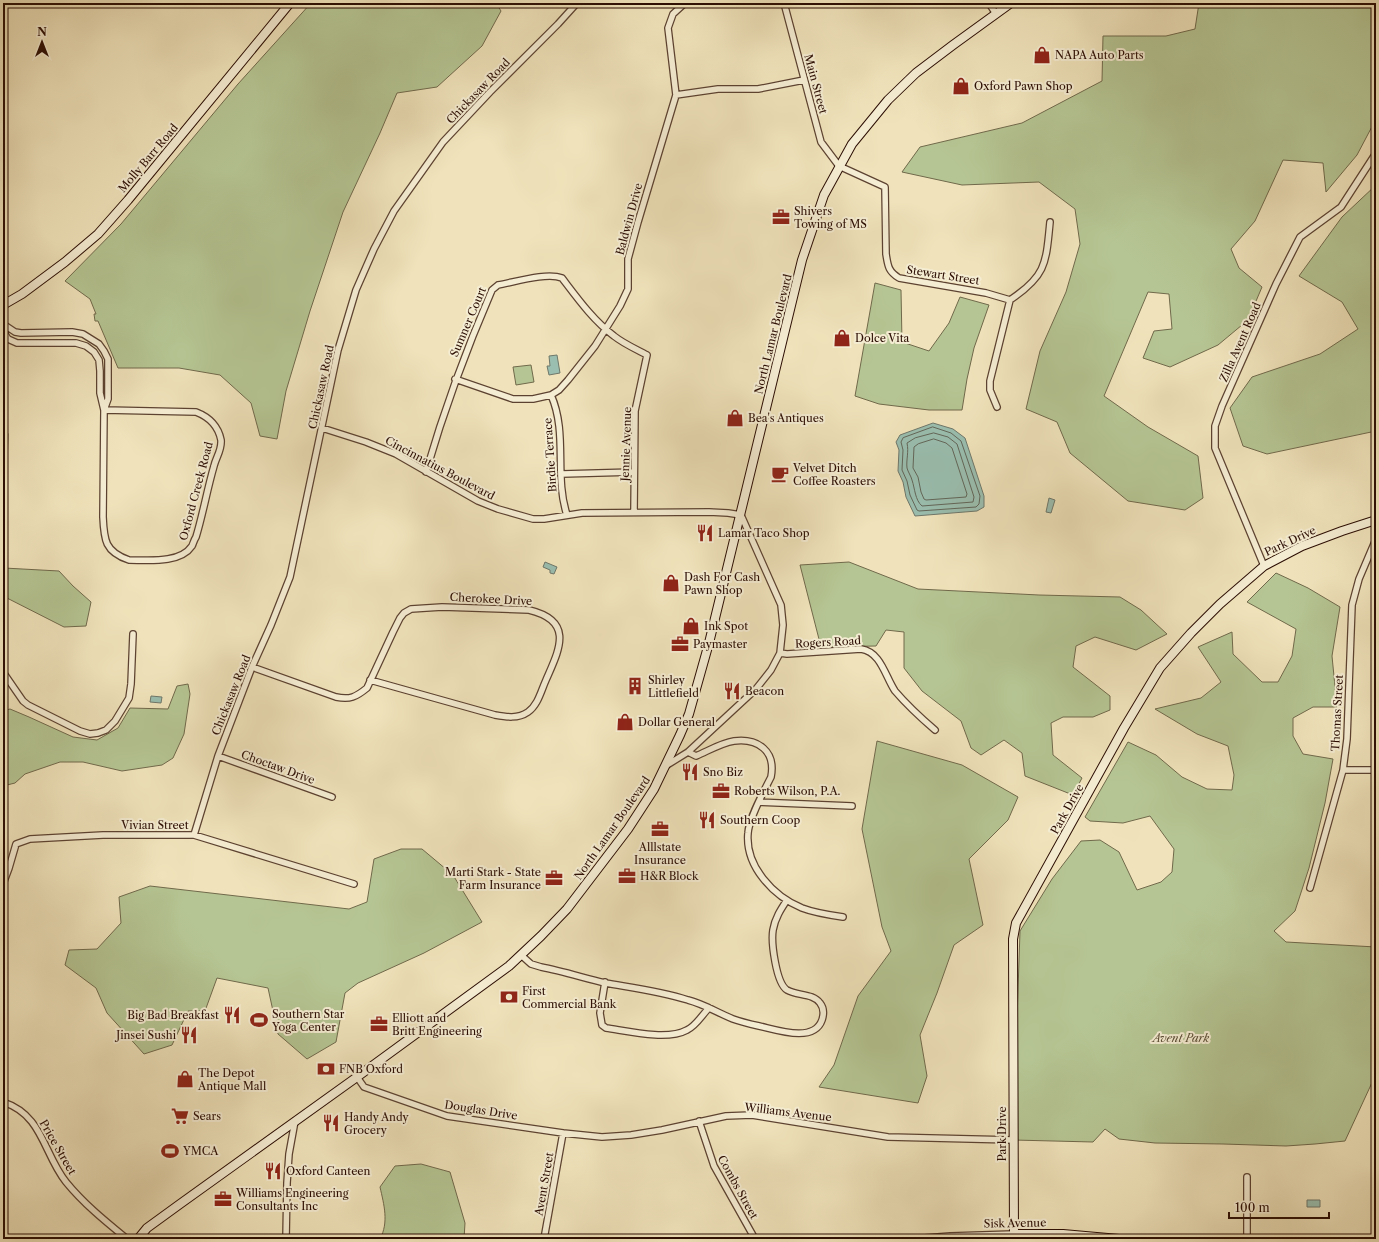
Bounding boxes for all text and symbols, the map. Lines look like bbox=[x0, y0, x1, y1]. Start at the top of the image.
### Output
north arrow bbox=[22, 22, 62, 62]
text: N bbox=[37, 25, 47, 39]
shop icon: NAPA Auto Parts bbox=[1032, 45, 1052, 65]
place label: NAPA Auto Parts bbox=[1055, 48, 1144, 62]
street label: Main Street bbox=[801, 53, 831, 115]
street label: Chickasaw Road bbox=[443, 55, 513, 127]
shop icon: Oxford Pawn Shop bbox=[951, 76, 971, 96]
place label: Oxford Pawn Shop bbox=[974, 79, 1073, 93]
street label: Molly Barr Road bbox=[115, 121, 181, 195]
street label: Baldwin Drive bbox=[613, 181, 645, 257]
place label: Shivers Towing of MS bbox=[794, 204, 867, 231]
office icon: Shivers Towing of MS bbox=[771, 207, 791, 227]
street label: Stewart Street bbox=[906, 262, 981, 288]
street label: North Lamar Boulevard bbox=[751, 272, 795, 396]
street label: Sumner Court bbox=[447, 285, 489, 359]
street label: Zilla Avent Road bbox=[1216, 300, 1264, 384]
shop icon: Dolce Vita bbox=[832, 328, 852, 348]
place label: Dolce Vita bbox=[855, 331, 910, 345]
street label: Chickasaw Road bbox=[305, 343, 337, 430]
street label: Jennie Avenue bbox=[618, 406, 634, 484]
shop icon: Bea's Antiques bbox=[725, 408, 745, 428]
place label: Bea's Antiques bbox=[748, 411, 824, 425]
street label: Birdie Terrace bbox=[540, 417, 560, 493]
street label: Cincinnatius Boulevard bbox=[383, 433, 497, 503]
street label: Oxford Creek Road bbox=[176, 440, 216, 542]
place label: Velvet Ditch Coffee Roasters bbox=[792, 461, 876, 488]
cafe icon: Velvet Ditch Coffee Roasters bbox=[770, 464, 790, 484]
restaurant icon: Lamar Taco Shop bbox=[695, 523, 715, 543]
street label: Park Drive bbox=[1262, 523, 1318, 559]
place label: Lamar Taco Shop bbox=[718, 526, 810, 540]
place label: Dash For Cash Pawn Shop bbox=[684, 570, 760, 597]
shop icon: Dash For Cash Pawn Shop bbox=[661, 573, 681, 593]
street label: Cherokee Drive bbox=[449, 590, 533, 608]
shop icon: Ink Spot bbox=[681, 616, 701, 636]
place label: Ink Spot bbox=[704, 619, 748, 633]
street label: Rogers Road bbox=[795, 633, 862, 651]
office icon: Paymaster bbox=[670, 634, 690, 654]
place label: Paymaster bbox=[693, 637, 748, 651]
street label: Chickasaw Road bbox=[208, 652, 254, 737]
place label: Shirley Littlefield bbox=[648, 673, 699, 700]
street label: Thomas Street bbox=[1328, 674, 1346, 752]
building icon: Shirley Littlefield bbox=[625, 676, 645, 696]
restaurant icon: Beacon bbox=[722, 681, 742, 701]
place label: Beacon bbox=[745, 684, 784, 698]
shop icon: Dollar General bbox=[615, 712, 635, 732]
place label: Dollar General bbox=[638, 715, 716, 729]
street label: Choctaw Drive bbox=[239, 747, 317, 787]
restaurant icon: Sno Biz bbox=[680, 762, 700, 782]
place label: Sno Biz bbox=[703, 765, 743, 779]
street label: North Lamar Boulevard bbox=[571, 773, 653, 883]
office icon: Roberts Wilson, P.A. bbox=[711, 781, 731, 801]
street label: Park Drive bbox=[1047, 781, 1087, 837]
place label: Roberts Wilson, P.A. bbox=[734, 784, 841, 798]
restaurant icon: Southern Coop bbox=[697, 810, 717, 830]
place label: Southern Coop bbox=[720, 813, 800, 827]
street label: Vivian Street bbox=[120, 818, 189, 832]
office icon: Alllstate Insurance bbox=[650, 819, 670, 839]
place label: Alllstate Insurance bbox=[634, 840, 686, 867]
place label: Marti Stark - State Farm Insurance bbox=[445, 865, 541, 892]
office icon: H&R Block bbox=[617, 866, 637, 886]
office icon: Marti Stark - State Farm Insurance bbox=[544, 868, 564, 888]
place label: H&R Block bbox=[640, 869, 699, 883]
place label: First Commercial Bank bbox=[522, 984, 617, 1011]
bank icon: First Commercial Bank bbox=[499, 987, 519, 1007]
restaurant icon: Big Bad Breakfast bbox=[222, 1005, 242, 1025]
place label: Southern Star Yoga Center bbox=[271, 1007, 345, 1034]
place label: Big Bad Breakfast bbox=[127, 1008, 219, 1022]
sports icon: Southern Star Yoga Center bbox=[249, 1010, 269, 1030]
place label: Elliott and Britt Engineering bbox=[392, 1011, 482, 1038]
office icon: Elliott and Britt Engineering bbox=[369, 1014, 389, 1034]
restaurant icon: Jinsei Sushi bbox=[179, 1025, 199, 1045]
place label: Jinsei Sushi bbox=[114, 1028, 177, 1042]
park label: Avent Park bbox=[1151, 1031, 1209, 1045]
bank icon: FNB Oxford bbox=[316, 1059, 336, 1079]
place label: FNB Oxford bbox=[339, 1062, 403, 1076]
place label: The Depot Antique Mall bbox=[197, 1066, 267, 1093]
shop icon: The Depot Antique Mall bbox=[175, 1069, 195, 1089]
street label: Douglas Drive bbox=[444, 1097, 518, 1123]
street label: Williams Avenue bbox=[743, 1100, 832, 1124]
supermarket icon: Sears bbox=[170, 1106, 190, 1126]
street label: Park Drive bbox=[995, 1106, 1009, 1162]
place label: Sears bbox=[193, 1109, 221, 1123]
place label: Handy Andy Grocery bbox=[344, 1110, 410, 1137]
restaurant icon: Handy Andy Grocery bbox=[321, 1113, 341, 1133]
street label: Price Street bbox=[37, 1117, 79, 1177]
sports icon: YMCA bbox=[160, 1141, 180, 1161]
place label: YMCA bbox=[182, 1144, 219, 1158]
street label: Avent Street bbox=[531, 1151, 556, 1218]
street label: Combs Street bbox=[715, 1153, 761, 1222]
restaurant icon: Oxford Canteen bbox=[263, 1161, 283, 1181]
place label: Oxford Canteen bbox=[286, 1164, 370, 1178]
place label: Williams Engineering Consultants Inc bbox=[235, 1186, 349, 1213]
office icon: Williams Engineering Consultants Inc bbox=[213, 1189, 233, 1209]
scale bar bbox=[1229, 1194, 1329, 1220]
text: 100 m bbox=[1235, 1200, 1270, 1215]
street label: Sisk Avenue bbox=[984, 1215, 1046, 1231]

